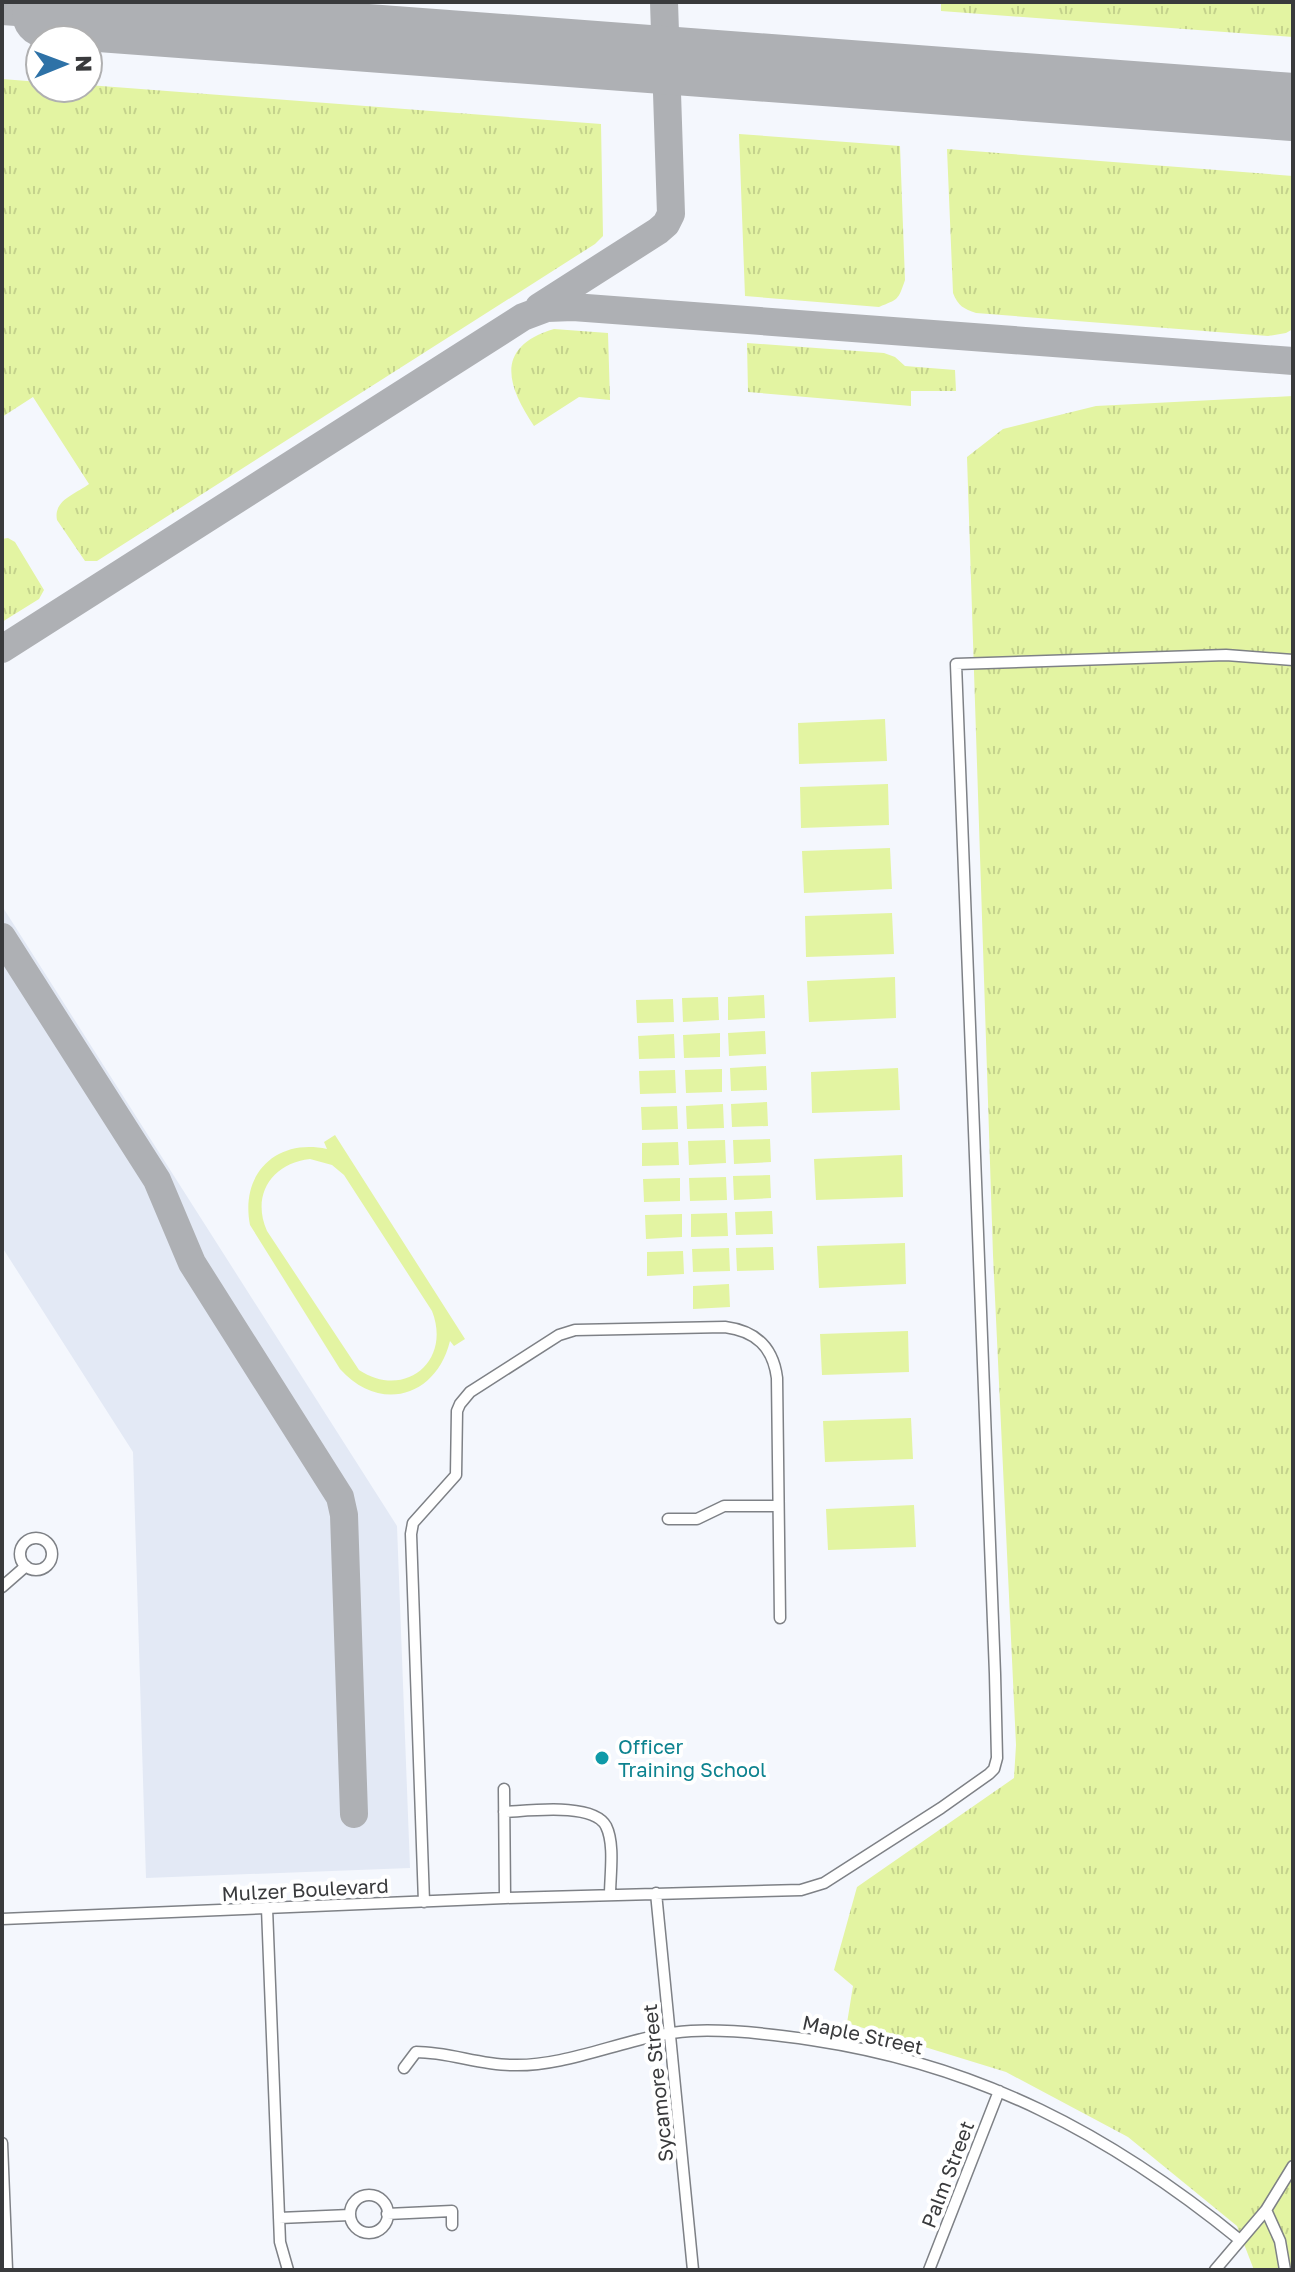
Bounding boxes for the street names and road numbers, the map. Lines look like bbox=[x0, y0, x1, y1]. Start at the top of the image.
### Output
street label: Mulzer Boulevard bbox=[221, 1873, 389, 1905]
street label: Sycamore Street bbox=[637, 2003, 677, 2163]
street label: Maple Street bbox=[800, 2009, 926, 2059]
street label: Palm Street bbox=[916, 2117, 978, 2231]

